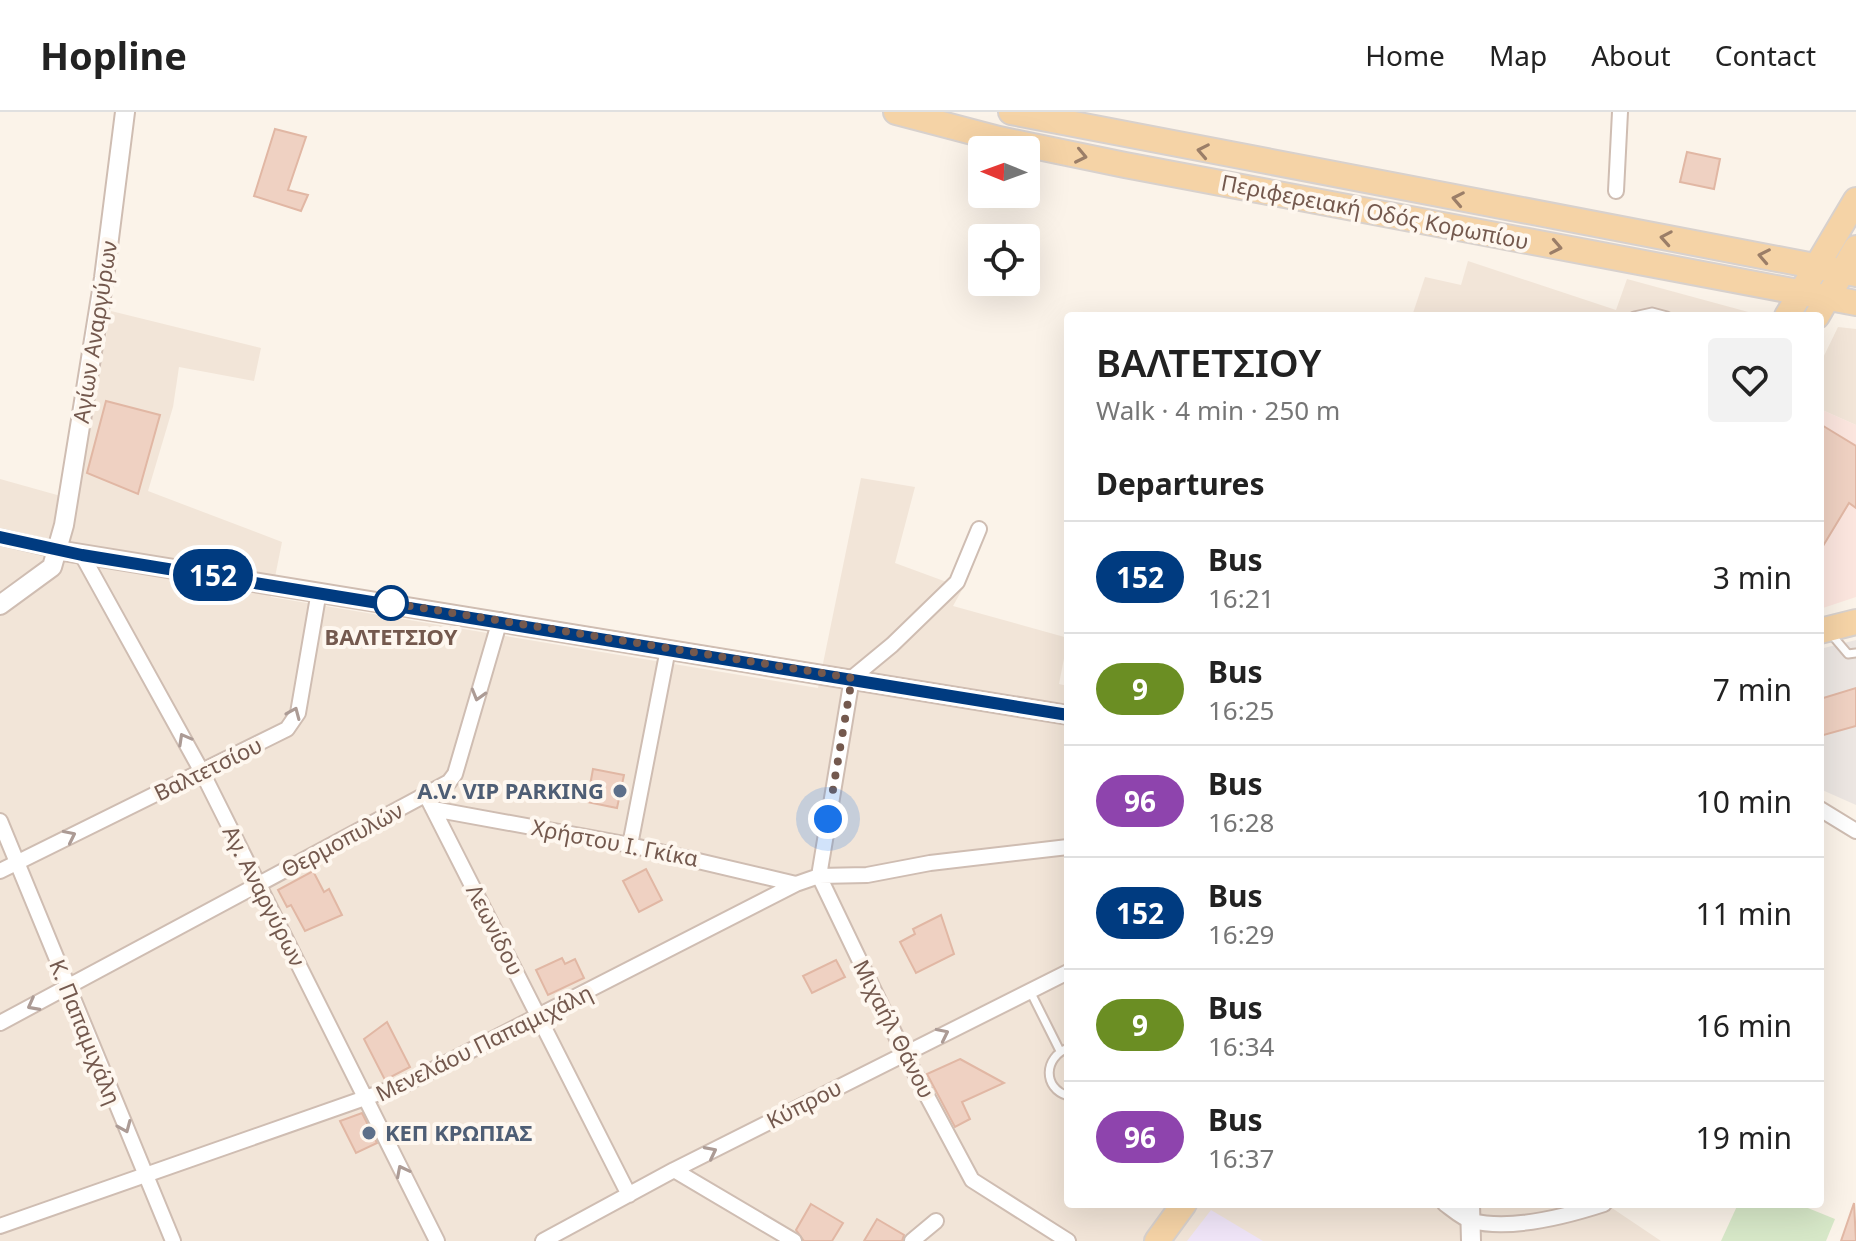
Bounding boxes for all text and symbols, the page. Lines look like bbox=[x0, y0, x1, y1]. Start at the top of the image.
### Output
text: Hopline bbox=[40, 29, 187, 81]
text: Home bbox=[1365, 36, 1445, 74]
text: Map bbox=[1489, 36, 1547, 74]
text: About bbox=[1591, 36, 1671, 74]
text: Contact bbox=[1715, 36, 1816, 74]
north arrow bbox=[968, 136, 1040, 208]
map controls bbox=[968, 136, 1040, 296]
one-way arrow bbox=[1196, 143, 1210, 160]
one-way arrow bbox=[1074, 147, 1087, 164]
street label: Περιφερειακή Οδός Κορωπίου bbox=[1219, 166, 1532, 256]
one-way arrow bbox=[1452, 192, 1465, 209]
button: locate bbox=[968, 224, 1040, 296]
one-way arrow bbox=[1659, 230, 1672, 247]
one-way arrow bbox=[1549, 237, 1563, 254]
street label: Αγίων Αναργύρων bbox=[65, 238, 123, 425]
one-way arrow bbox=[1758, 249, 1771, 266]
text: ΒΑΛΤΕΤΣΙΟΥ bbox=[1096, 336, 1321, 388]
button: heart bbox=[1708, 338, 1792, 422]
text: Walk · 4 min · 250 m bbox=[1096, 392, 1340, 428]
text: Departures bbox=[1096, 463, 1265, 504]
text: Bus bbox=[1208, 539, 1263, 580]
line badge: 152 bbox=[167, 549, 259, 601]
text: 152 bbox=[189, 556, 237, 594]
text: 3 min bbox=[1713, 557, 1792, 598]
text: 152 bbox=[1116, 558, 1164, 596]
text: 16:21 bbox=[1208, 580, 1274, 616]
marker: ΒΑΛΤΕΤΣΙΟΥ bbox=[374, 586, 408, 620]
place label: ΒΑΛΤΕΤΣΙΟΥ bbox=[325, 621, 458, 651]
text: Bus bbox=[1208, 651, 1263, 692]
text: 7 min bbox=[1713, 669, 1792, 710]
text: 9 bbox=[1132, 670, 1148, 708]
one-way arrow bbox=[471, 687, 487, 701]
text: 16:25 bbox=[1208, 692, 1274, 728]
one-way arrow bbox=[285, 707, 301, 722]
street label: Βαλτετσίου bbox=[148, 729, 267, 807]
one-way arrow bbox=[178, 733, 194, 748]
text: Bus bbox=[1208, 763, 1263, 804]
place label: A.V. VIP PARKING bbox=[417, 775, 604, 805]
text: 10 min bbox=[1696, 781, 1792, 822]
marker: A.V. VIP PARKING bbox=[611, 782, 629, 800]
text: 96 bbox=[1124, 782, 1156, 820]
street label: Θερμοπυλών bbox=[275, 794, 408, 884]
your location bbox=[808, 799, 848, 839]
text: 16:28 bbox=[1208, 804, 1274, 840]
street label: Χρήστου Ι. Γκίκα bbox=[529, 811, 701, 873]
street label: Αγ. Αναργύρων bbox=[217, 820, 313, 971]
one-way arrow bbox=[62, 830, 76, 846]
text: Bus bbox=[1208, 875, 1263, 916]
street label: Λεωνίδου bbox=[460, 879, 532, 980]
text: 11 min bbox=[1696, 893, 1792, 934]
text: 152 bbox=[1116, 894, 1164, 932]
text: 16:29 bbox=[1208, 916, 1274, 952]
street label: Μιχαήλ Θάνου bbox=[847, 954, 943, 1103]
street label: Κ. Παπαμιχάλη bbox=[43, 955, 129, 1109]
street label: Μενελάου Παπαμιχάλη bbox=[370, 976, 597, 1108]
text: Bus bbox=[1208, 987, 1263, 1028]
one-way arrow bbox=[27, 995, 42, 1011]
text: 16 min bbox=[1696, 1005, 1792, 1046]
text: 9 bbox=[1132, 1006, 1148, 1044]
one-way arrow bbox=[934, 1028, 949, 1044]
text: 16:34 bbox=[1208, 1028, 1274, 1064]
street label: Κύπρου bbox=[761, 1071, 846, 1135]
text: Bus bbox=[1208, 1099, 1263, 1140]
place label: ΚΕΠ ΚΡΩΠΙΑΣ bbox=[385, 1117, 532, 1147]
text: 19 min bbox=[1696, 1117, 1792, 1158]
text: 96 bbox=[1124, 1118, 1156, 1156]
one-way arrow bbox=[115, 1119, 131, 1133]
marker: ΚΕΠ ΚΡΩΠΙΑΣ bbox=[360, 1124, 378, 1142]
text: 16:37 bbox=[1208, 1140, 1274, 1176]
one-way arrow bbox=[702, 1146, 717, 1161]
one-way arrow bbox=[396, 1165, 412, 1180]

